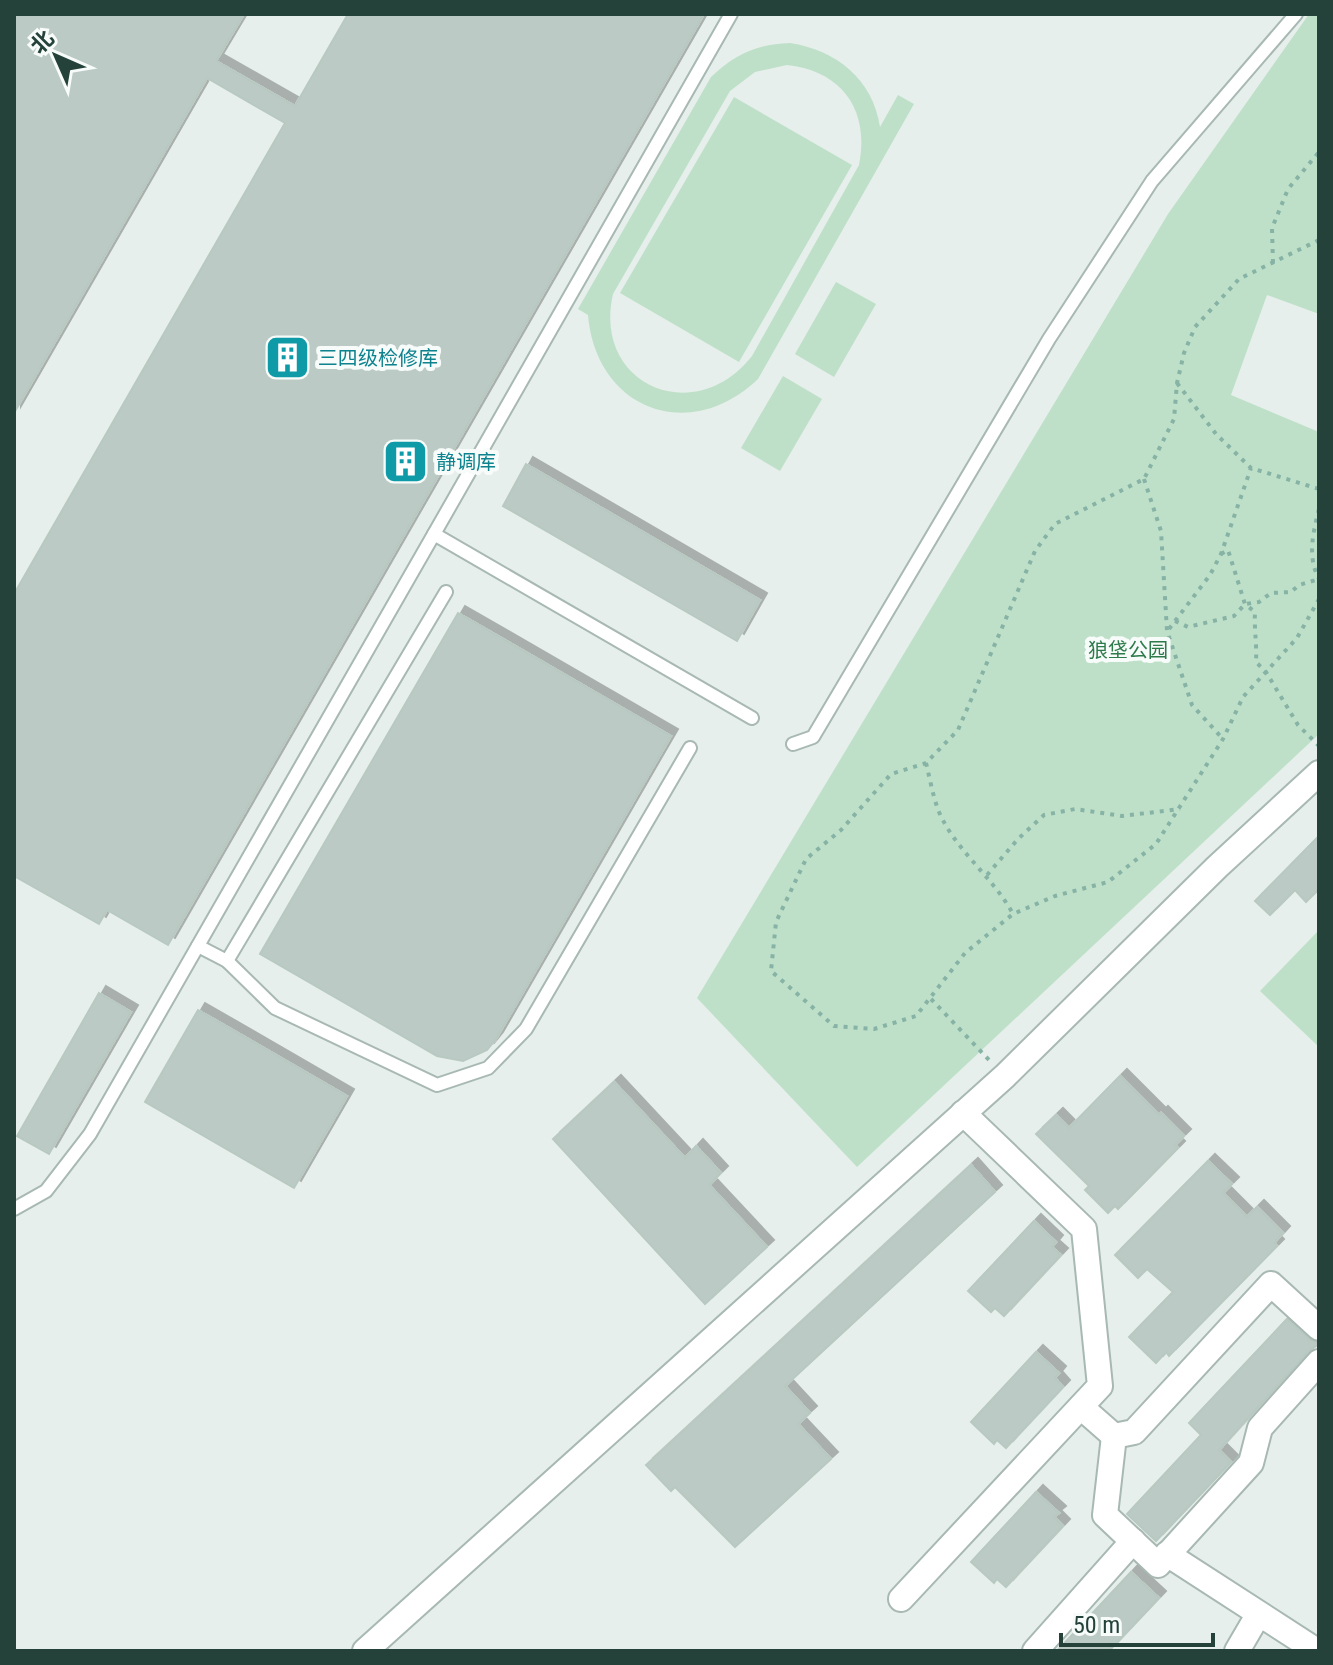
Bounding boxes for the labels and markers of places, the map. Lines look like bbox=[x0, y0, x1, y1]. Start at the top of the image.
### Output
building icon: 三四级检修库 bbox=[263, 334, 311, 382]
place label: 三四级检修库 bbox=[318, 346, 438, 370]
building icon: 静调库 bbox=[381, 438, 429, 486]
place label: 静调库 bbox=[436, 450, 496, 474]

